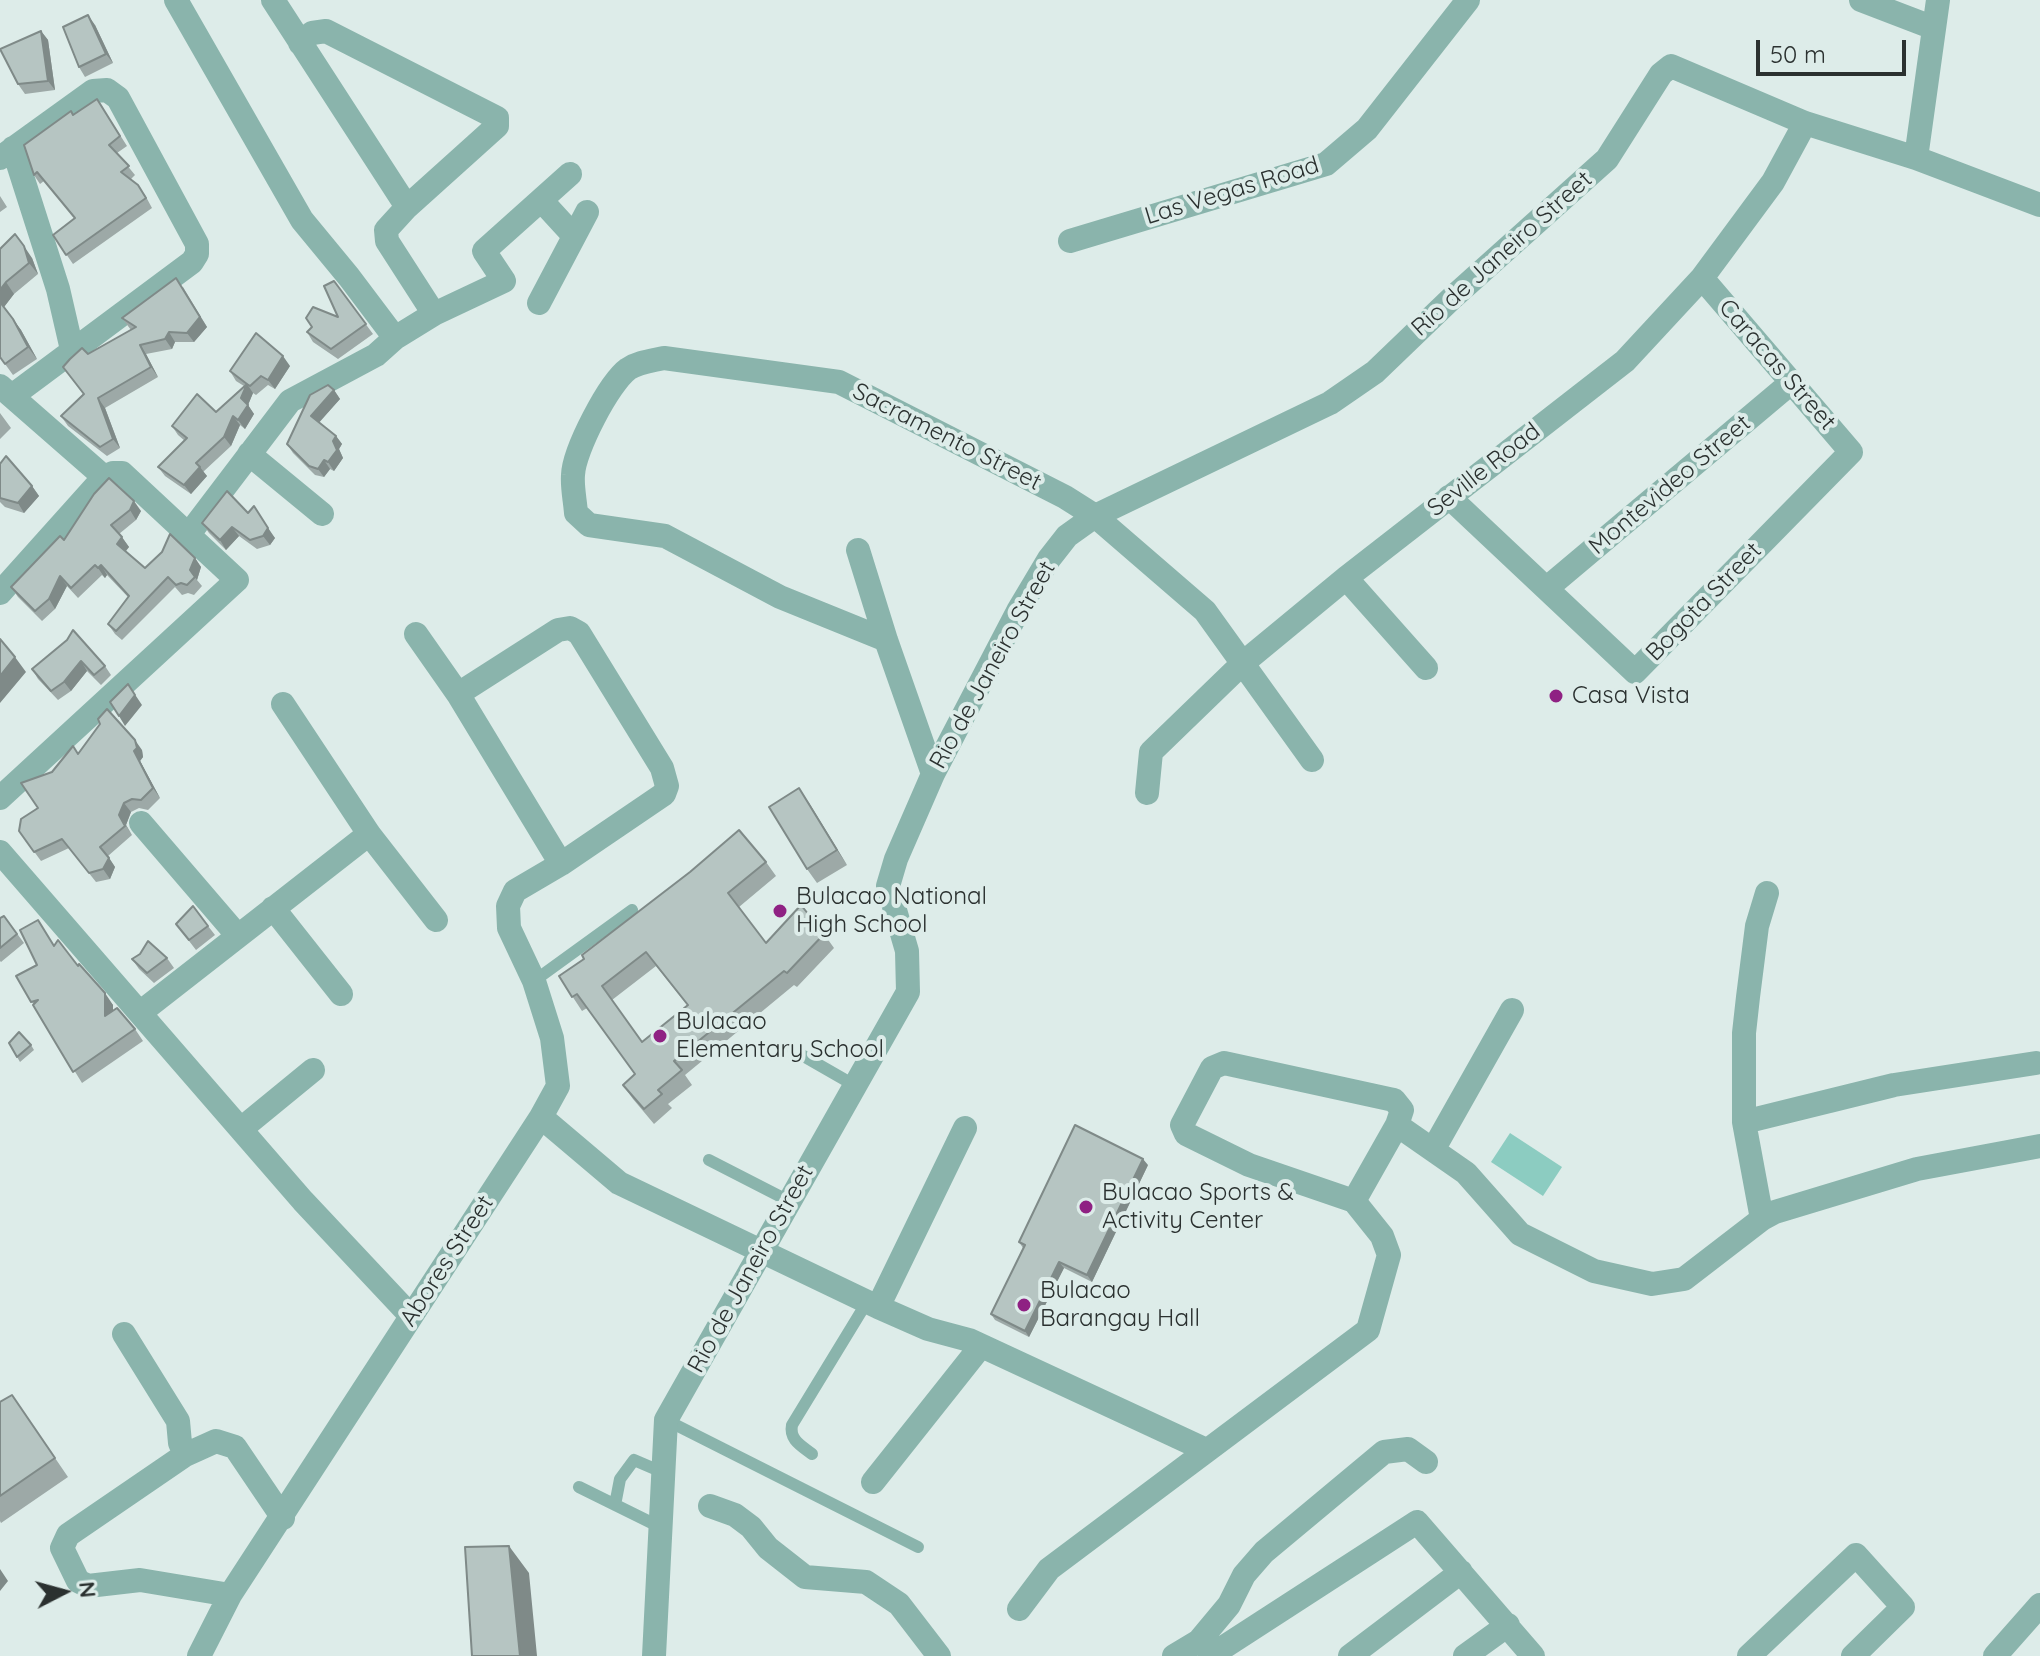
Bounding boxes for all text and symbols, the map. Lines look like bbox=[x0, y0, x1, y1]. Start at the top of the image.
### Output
scale bar bbox=[1760, 24, 1910, 74]
text: 50 m bbox=[1770, 39, 1826, 69]
street label: Las Vegas Road bbox=[1141, 151, 1323, 231]
street label: Rio de Janeiro Street bbox=[1406, 165, 1598, 343]
street label: Caracas Street bbox=[1712, 294, 1842, 436]
street label: Sacramento Street bbox=[848, 377, 1046, 497]
street label: Montevideo Street bbox=[1583, 409, 1757, 561]
street label: Seville Road bbox=[1422, 417, 1546, 523]
street label: Bogota Street bbox=[1640, 537, 1768, 667]
street label: Rio de Janeiro Street bbox=[924, 556, 1062, 774]
place label: Casa Vista bbox=[1572, 682, 1690, 710]
marker: Casa Vista bbox=[1547, 687, 1565, 705]
place label: Bulacao National High School bbox=[796, 883, 987, 939]
marker: Bulacao National High School bbox=[771, 902, 789, 920]
place label: Bulacao Elementary School bbox=[676, 1008, 884, 1064]
marker: Bulacao Elementary School bbox=[651, 1027, 669, 1045]
street label: Rio de Janeiro Street bbox=[682, 1160, 820, 1378]
place label: Bulacao Sports & Activity Center bbox=[1102, 1179, 1294, 1235]
street label: Abores Street bbox=[394, 1190, 500, 1332]
marker: Bulacao Sports & Activity Center bbox=[1077, 1198, 1095, 1216]
place label: Bulacao Barangay Hall bbox=[1040, 1277, 1200, 1333]
marker: Bulacao Barangay Hall bbox=[1015, 1296, 1033, 1314]
north arrow bbox=[24, 1552, 104, 1632]
text: N bbox=[73, 1580, 103, 1599]

